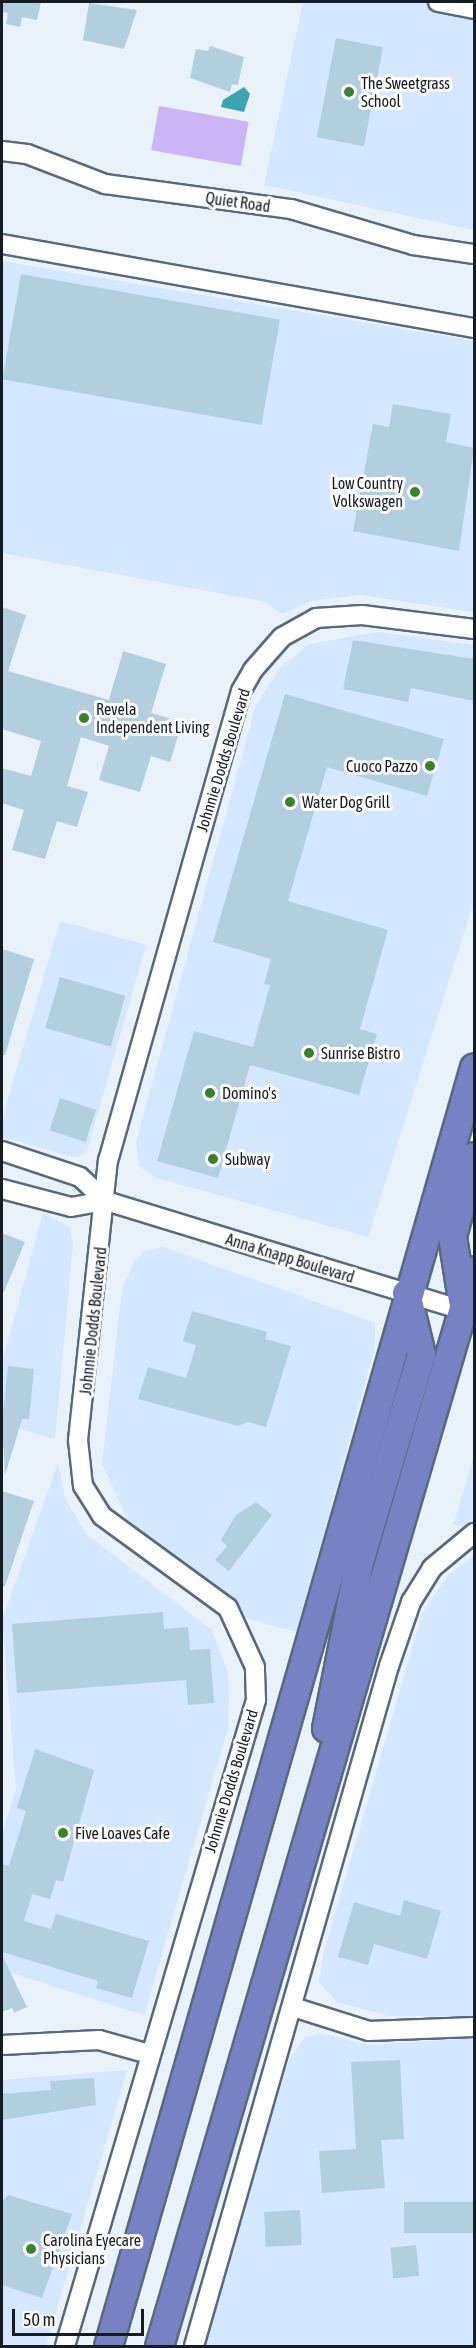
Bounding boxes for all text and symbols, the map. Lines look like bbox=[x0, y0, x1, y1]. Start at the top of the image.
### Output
place label: The Sweetgrass School bbox=[361, 73, 450, 111]
marker: The Sweetgrass School bbox=[342, 85, 356, 99]
street label: Quiet Road bbox=[204, 188, 272, 216]
place label: Low Country Volkswagen bbox=[332, 473, 403, 511]
marker: Low Country Volkswagen bbox=[408, 485, 422, 499]
street label: Johnnie Dodds Boulevard bbox=[192, 686, 254, 834]
place label: Revela Independent Living bbox=[96, 699, 209, 737]
marker: Revela Independent Living bbox=[77, 711, 91, 725]
place label: Cuoco Pazzo bbox=[346, 756, 418, 776]
marker: Cuoco Pazzo bbox=[423, 759, 437, 773]
place label: Water Dog Grill bbox=[302, 792, 390, 812]
marker: Water Dog Grill bbox=[283, 795, 297, 809]
place label: Sunrise Bistro bbox=[321, 1043, 400, 1063]
marker: Sunrise Bistro bbox=[302, 1046, 316, 1060]
place label: Domino's bbox=[222, 1083, 277, 1103]
marker: Domino's bbox=[203, 1086, 217, 1100]
place label: Subway bbox=[225, 1149, 270, 1169]
marker: Subway bbox=[206, 1152, 220, 1166]
street label: Anna Knapp Boulevard bbox=[223, 1229, 357, 1287]
street label: Johnnie Dodds Boulevard bbox=[76, 1246, 110, 1396]
street label: Johnnie Dodds Boulevard bbox=[200, 1707, 262, 1855]
place label: Five Loaves Cafe bbox=[75, 1823, 170, 1843]
marker: Five Loaves Cafe bbox=[56, 1826, 70, 1840]
place label: Carolina Eyecare Physicians bbox=[43, 2230, 141, 2268]
marker: Carolina Eyecare Physicians bbox=[24, 2242, 38, 2256]
scale bar bbox=[15, 2297, 147, 2335]
text: 50 m bbox=[23, 2309, 55, 2330]

